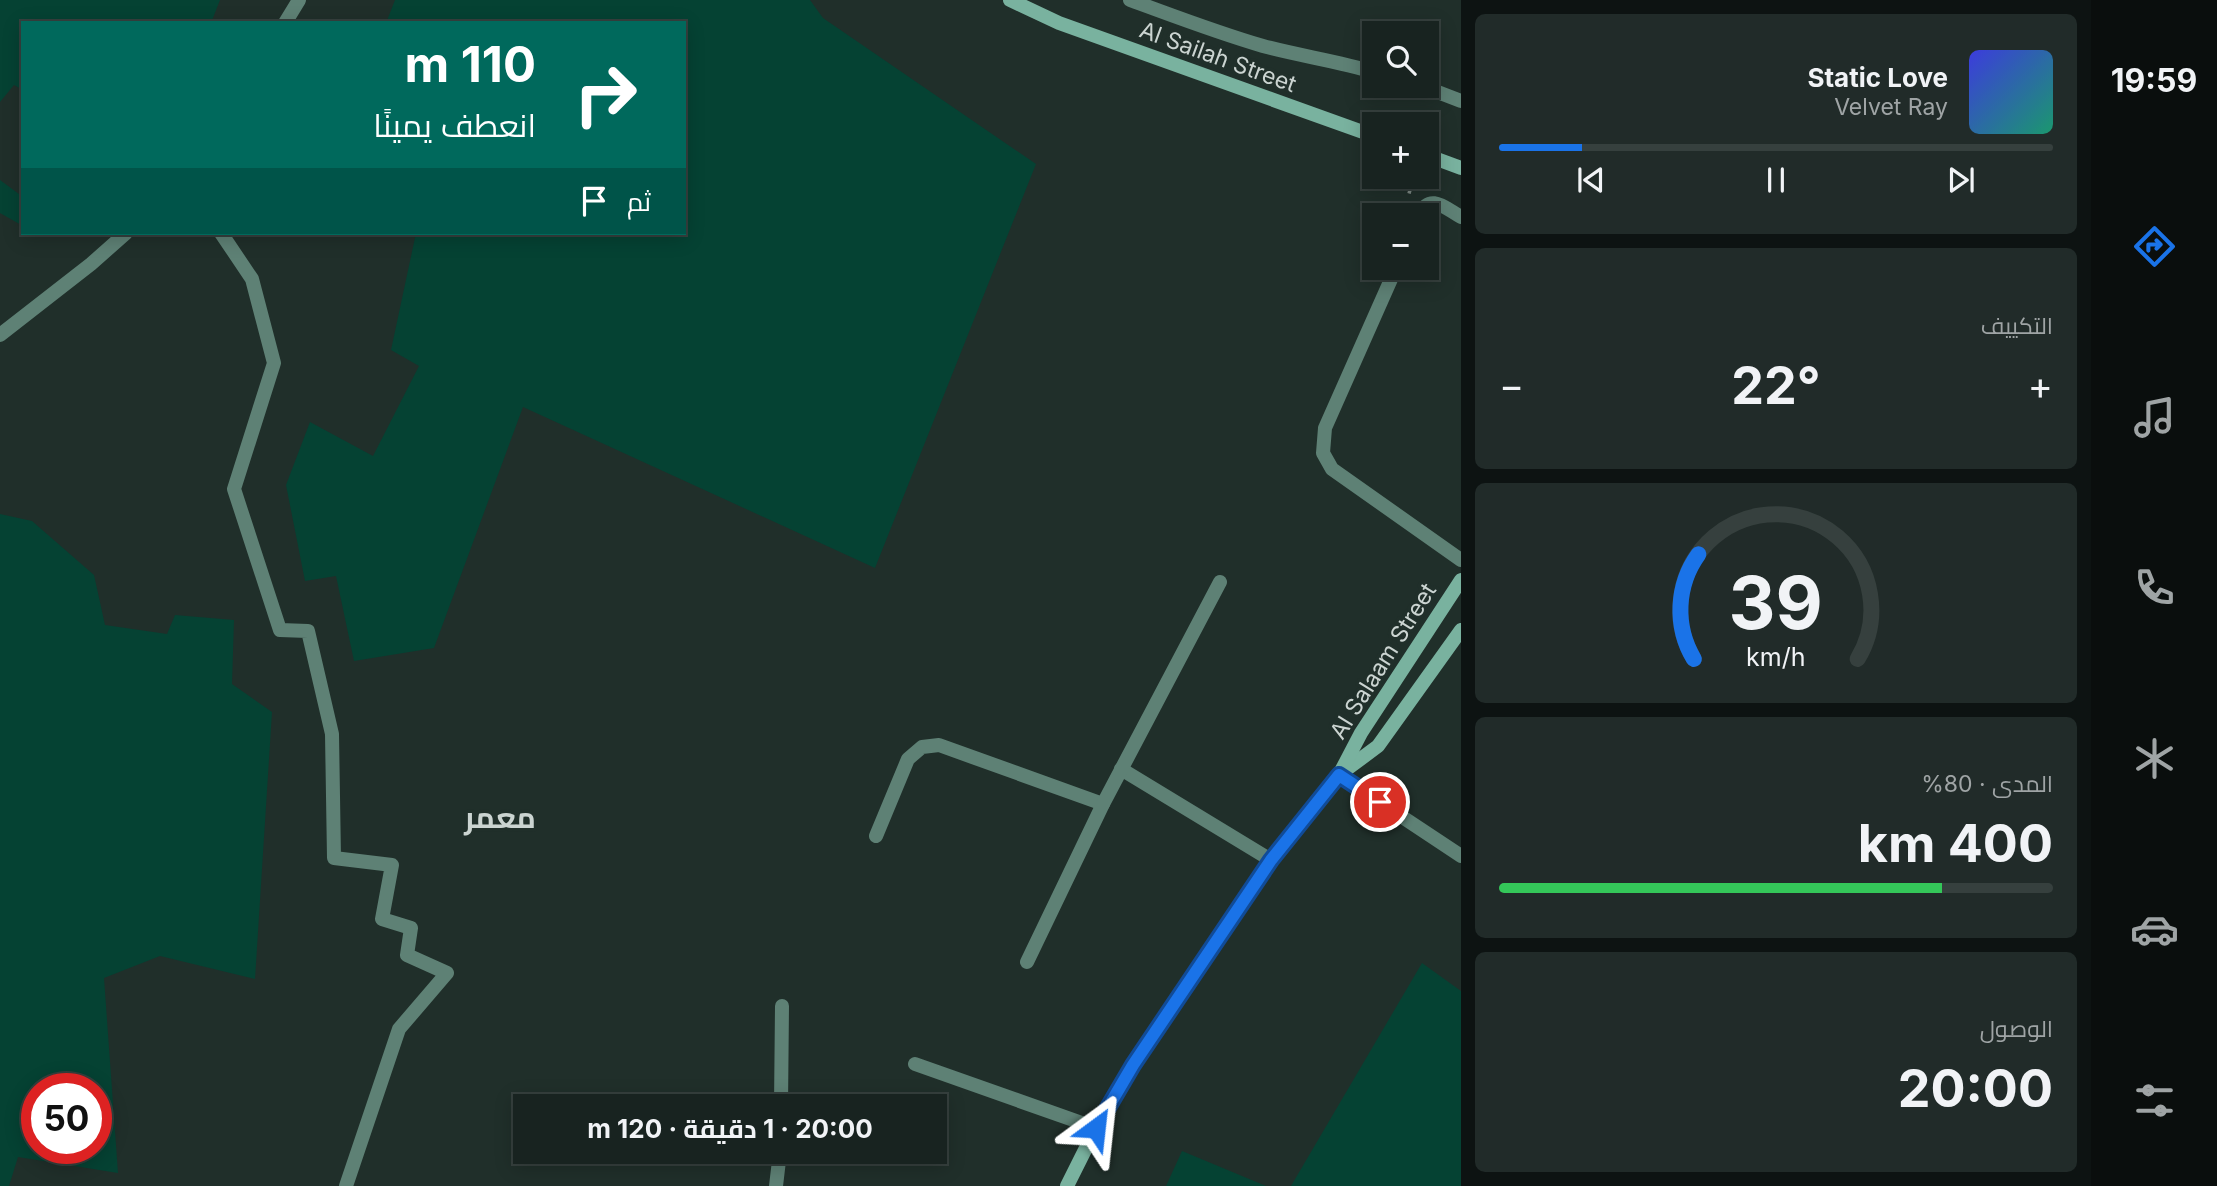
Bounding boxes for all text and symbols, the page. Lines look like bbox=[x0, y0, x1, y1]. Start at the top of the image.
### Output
street label: Al Sailah Street bbox=[1136, 16, 1301, 98]
map controls bbox=[1362, 21, 1439, 280]
button: search bbox=[1362, 21, 1439, 98]
text: 110 m bbox=[404, 35, 536, 94]
icon: right bbox=[560, 49, 651, 140]
text: 19:59 bbox=[2111, 61, 2197, 100]
text: Static Love bbox=[1807, 62, 1948, 93]
text: Velvet Ray bbox=[1834, 93, 1948, 121]
text: انعطف يمينًا bbox=[373, 106, 536, 145]
button: + bbox=[1362, 112, 1439, 189]
icon: previous bbox=[1572, 161, 1610, 199]
icon: pause bbox=[1757, 161, 1795, 199]
icon: next bbox=[1942, 161, 1980, 199]
icon: arrive bbox=[575, 182, 613, 220]
text: ثم bbox=[627, 186, 651, 217]
button: − bbox=[1362, 203, 1439, 280]
icon: directions bbox=[2130, 222, 2179, 271]
text: التكييف bbox=[1981, 312, 2053, 340]
text: 22° bbox=[1731, 354, 1821, 417]
text: − bbox=[1499, 362, 1524, 408]
text: + bbox=[2028, 362, 2053, 408]
icon: music bbox=[2130, 393, 2179, 442]
text: 39 bbox=[1729, 558, 1823, 647]
icon: phone bbox=[2130, 563, 2179, 612]
street label: Al Salaam Street bbox=[1324, 577, 1442, 744]
text: km/h bbox=[1746, 642, 1806, 672]
icon: climate bbox=[2130, 734, 2179, 783]
text: المدى · 80% bbox=[1921, 770, 2053, 798]
pin bbox=[1350, 772, 1410, 832]
icon: arrive bbox=[1361, 783, 1399, 821]
district label: معمر bbox=[463, 799, 536, 836]
text: 400 km bbox=[1858, 812, 2053, 875]
icon: car bbox=[2130, 905, 2179, 954]
text: الوصول bbox=[1980, 1015, 2053, 1043]
text: 20:00 bbox=[1898, 1057, 2053, 1120]
speed limit sign: 50 bbox=[21, 1073, 112, 1164]
icon: filters bbox=[2130, 1076, 2179, 1125]
position arrow bbox=[1059, 1091, 1133, 1165]
text: 20:00 · 1 دقيقة · 120 m bbox=[587, 1113, 873, 1144]

